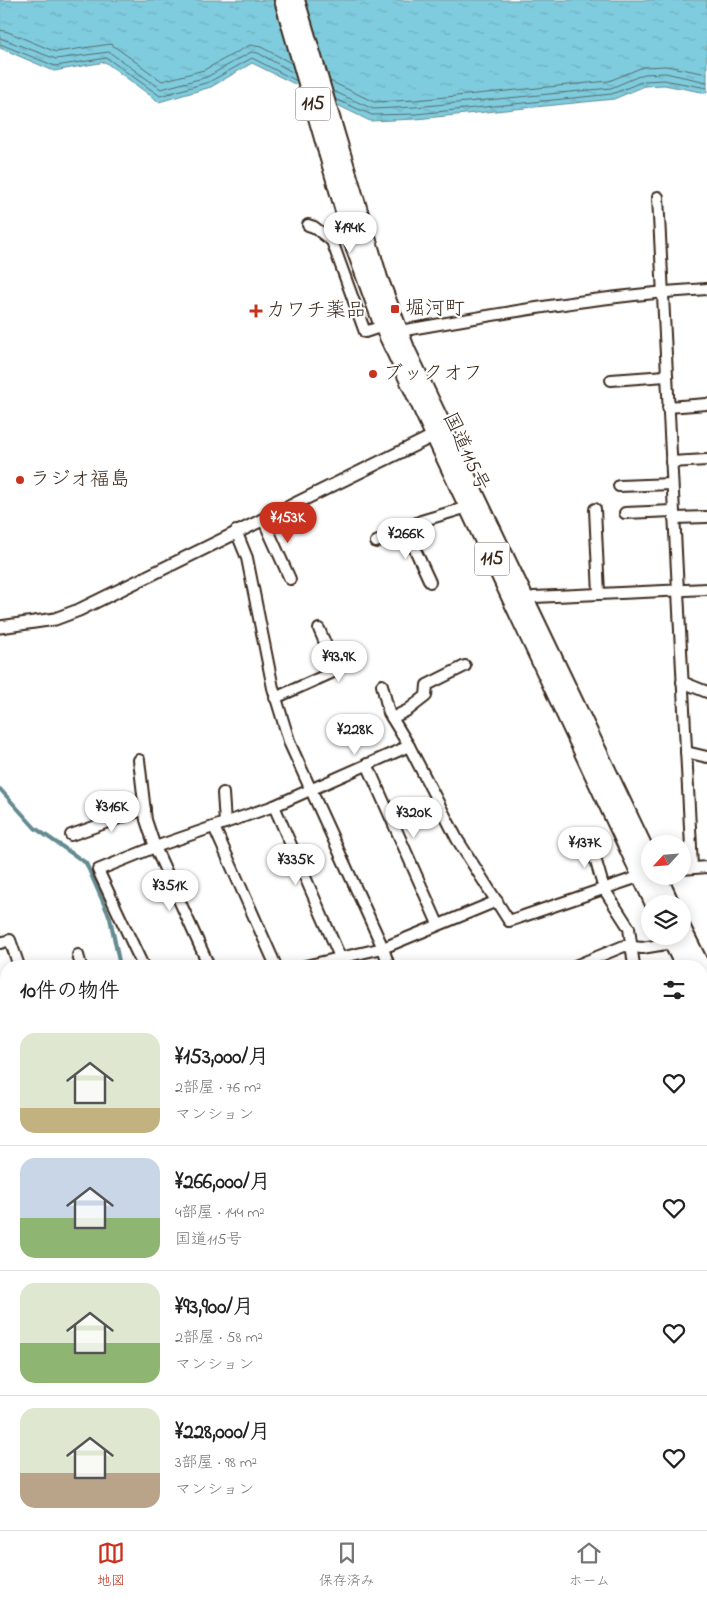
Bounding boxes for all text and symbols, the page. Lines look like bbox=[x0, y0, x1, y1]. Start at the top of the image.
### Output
road number: 115 bbox=[296, 88, 330, 120]
pin: ¥194K bbox=[315, 212, 385, 254]
text: ¥194K bbox=[335, 216, 365, 240]
place label: 堀河町 bbox=[405, 295, 465, 324]
place label: カワチ薬品 bbox=[266, 297, 366, 326]
marker: 堀河町 bbox=[389, 303, 401, 315]
marker: カワチ薬品 bbox=[250, 305, 262, 317]
place label: ブックオフ bbox=[383, 360, 483, 389]
marker: ブックオフ bbox=[367, 368, 379, 380]
street label: 国道115号 bbox=[434, 408, 496, 496]
place label: ラジオ福島 bbox=[30, 466, 130, 495]
marker: ラジオ福島 bbox=[14, 474, 26, 486]
pin: ¥153K bbox=[253, 502, 323, 544]
text: ¥153K bbox=[271, 506, 305, 530]
pin: ¥266K bbox=[371, 518, 441, 560]
text: ¥266K bbox=[388, 522, 424, 546]
road number: 115 bbox=[474, 542, 510, 576]
pin: ¥93.9K bbox=[298, 640, 380, 683]
text: ¥93.9K bbox=[322, 645, 356, 669]
pin: ¥228K bbox=[320, 714, 390, 756]
text: ¥228K bbox=[337, 718, 373, 742]
pin: ¥316K bbox=[77, 790, 147, 833]
text: ¥316K bbox=[96, 795, 128, 819]
pin: ¥320K bbox=[379, 796, 449, 839]
text: ¥320K bbox=[396, 801, 432, 825]
pin: ¥137K bbox=[550, 826, 620, 869]
text: ¥137K bbox=[569, 831, 601, 855]
north arrow bbox=[641, 835, 691, 885]
map controls bbox=[641, 835, 691, 945]
pin: ¥335K bbox=[261, 844, 331, 886]
text: ¥335K bbox=[278, 848, 314, 872]
pin: ¥351K bbox=[135, 870, 205, 912]
text: ¥351K bbox=[153, 874, 187, 898]
button: layers bbox=[641, 895, 691, 945]
icon: filters bbox=[660, 976, 688, 1004]
text: 10件の物件 bbox=[20, 977, 120, 1007]
text: ¥153,000/月 bbox=[175, 1043, 269, 1073]
icon: home bbox=[60, 1053, 120, 1113]
icon: heart bbox=[660, 1069, 688, 1097]
text: 2部屋 · 76 m² bbox=[175, 1076, 261, 1100]
text: マンション bbox=[175, 1103, 254, 1127]
text: ¥266,000/月 bbox=[175, 1168, 270, 1198]
icon: home bbox=[60, 1178, 120, 1238]
icon: heart bbox=[660, 1194, 688, 1222]
text: 4部屋 · 144 m² bbox=[175, 1201, 264, 1225]
text: 国道115号 bbox=[175, 1228, 242, 1252]
text: ¥93,900/月 bbox=[175, 1293, 254, 1323]
icon: home bbox=[60, 1303, 120, 1363]
icon: heart bbox=[660, 1319, 688, 1347]
text: 2部屋 · 58 m² bbox=[175, 1326, 263, 1350]
text: マンション bbox=[175, 1353, 254, 1377]
text: ¥228,000/月 bbox=[175, 1418, 270, 1448]
icon: home bbox=[60, 1428, 120, 1488]
icon: heart bbox=[660, 1444, 688, 1472]
text: 3部屋 · 98 m² bbox=[175, 1451, 257, 1475]
text: マンション bbox=[175, 1478, 254, 1502]
tab: 地図 bbox=[97, 1539, 125, 1592]
tab: 保存済み bbox=[319, 1539, 375, 1592]
tab: ホーム bbox=[569, 1539, 610, 1592]

